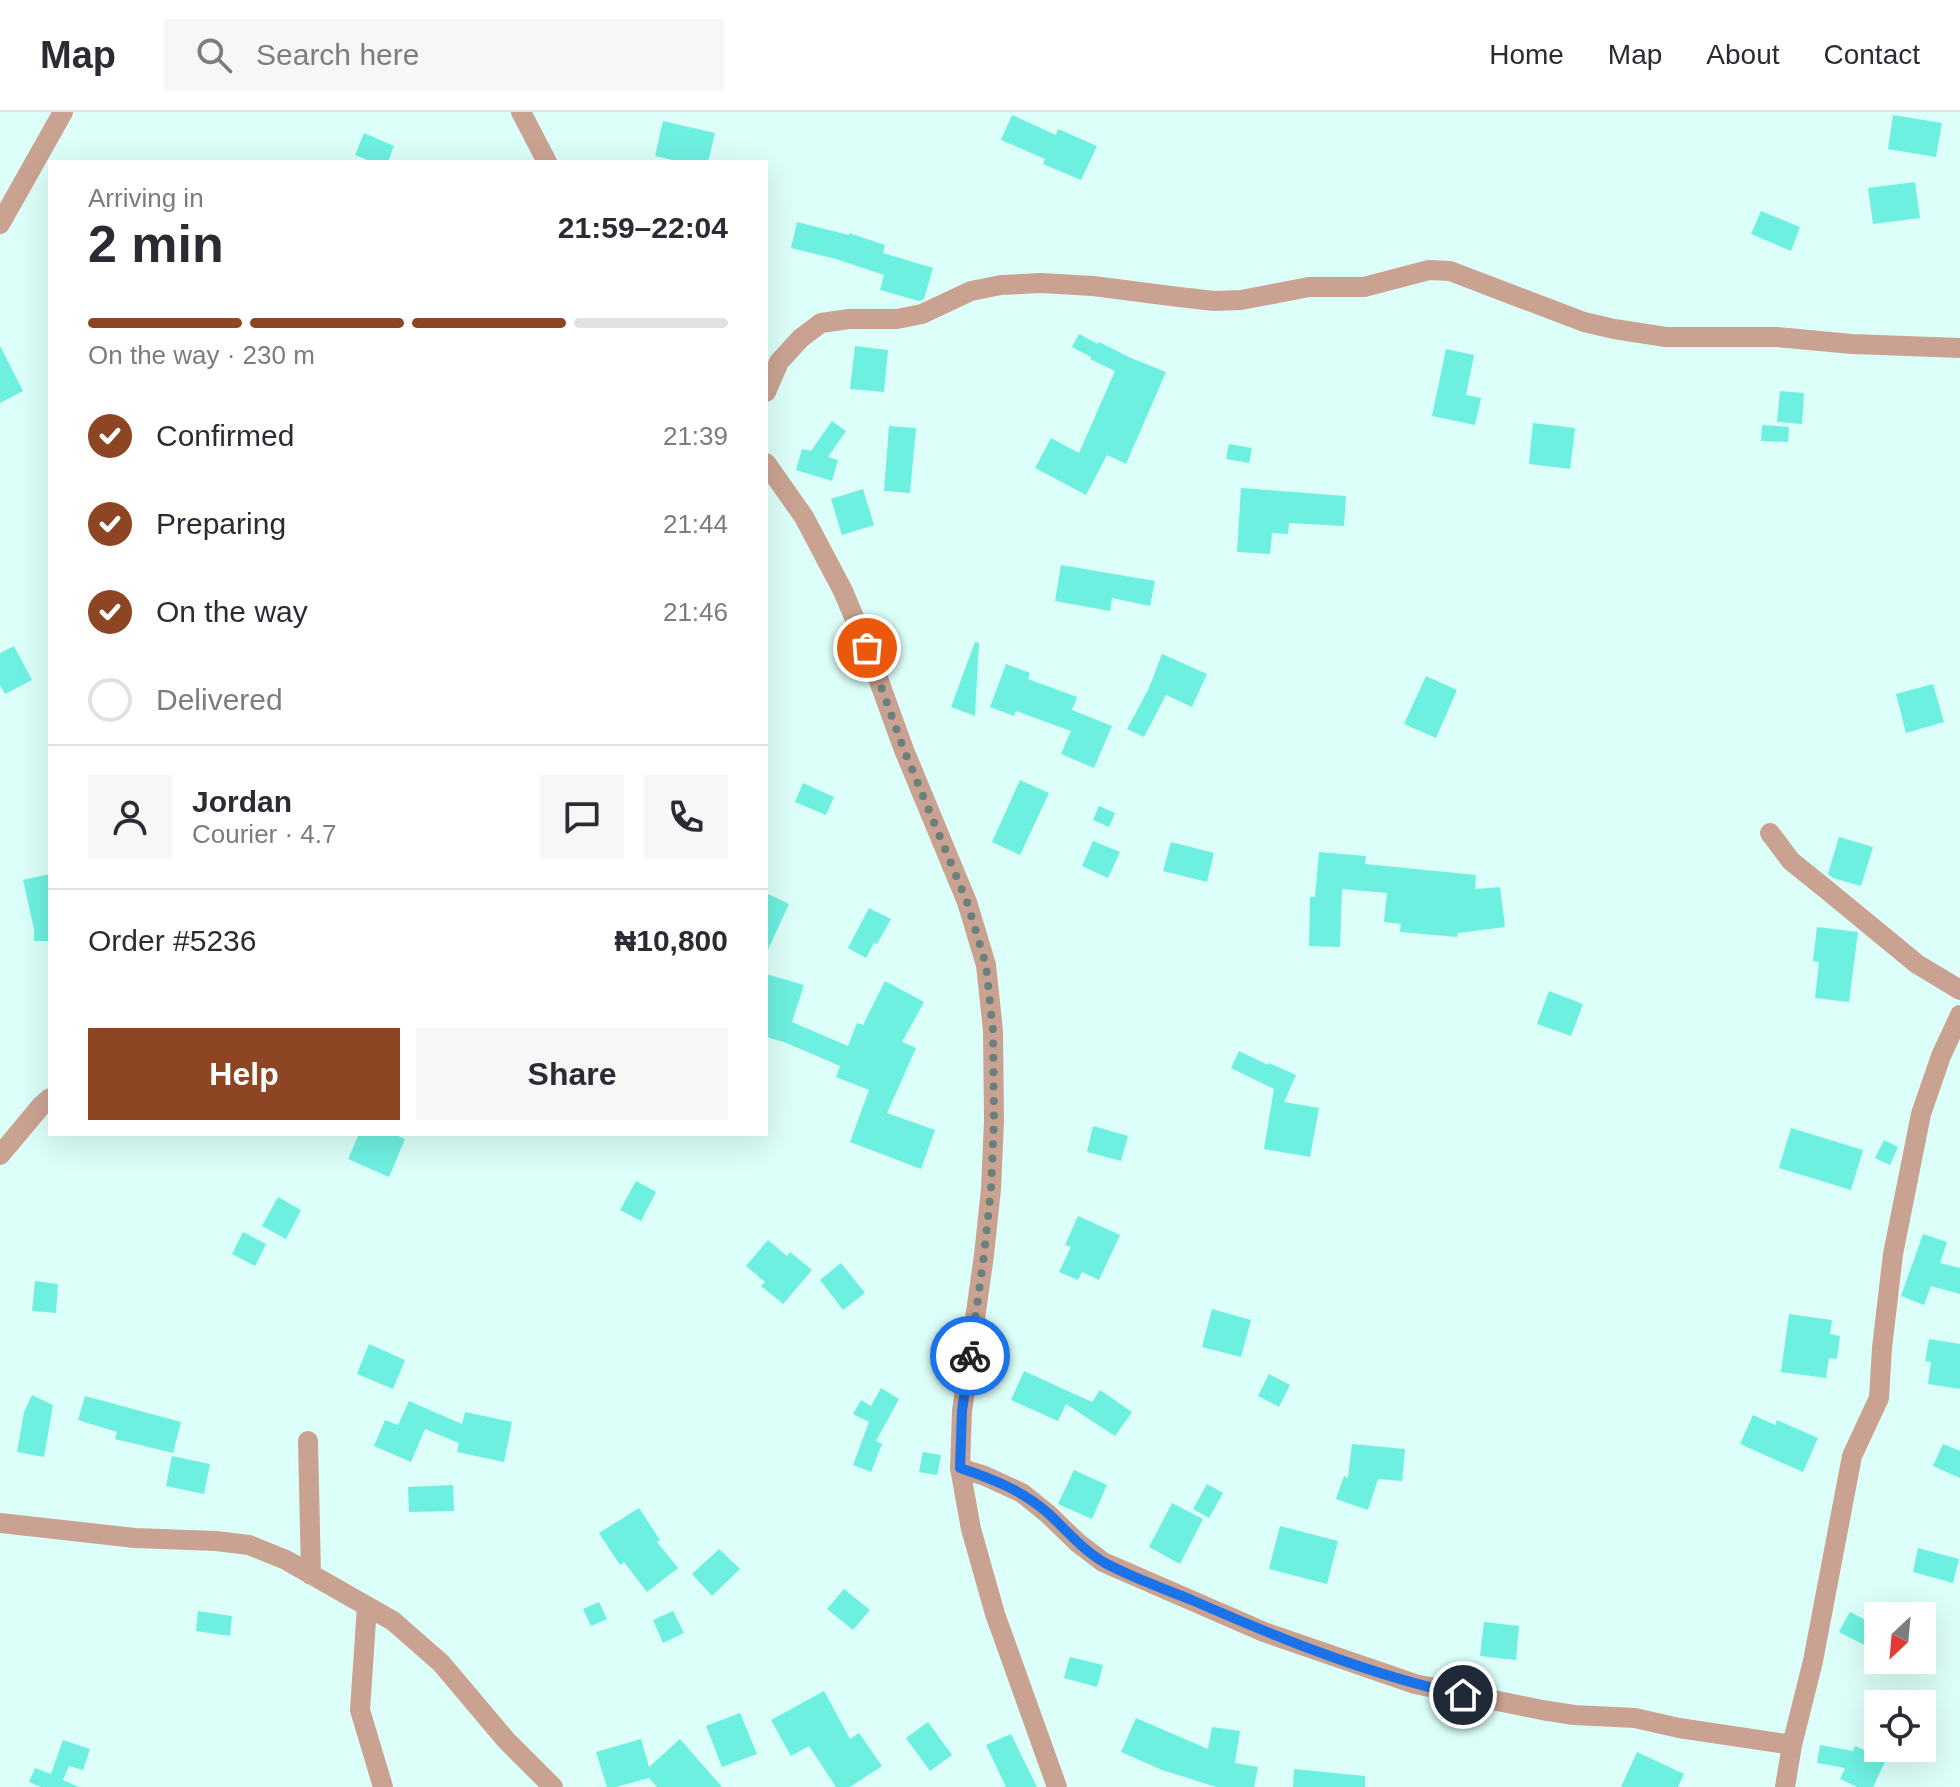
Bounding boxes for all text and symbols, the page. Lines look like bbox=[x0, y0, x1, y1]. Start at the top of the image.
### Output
search box bbox=[164, 19, 724, 91]
icon: search bbox=[192, 33, 236, 77]
text: Map bbox=[40, 34, 116, 76]
text: Search here bbox=[256, 38, 419, 71]
text: Home bbox=[1489, 39, 1564, 70]
text: Map bbox=[1608, 39, 1662, 70]
text: About bbox=[1706, 39, 1780, 70]
text: Contact bbox=[1824, 39, 1920, 70]
text: Arriving in bbox=[88, 183, 204, 213]
text: 21:59–22:04 bbox=[558, 211, 728, 244]
text: 2 min bbox=[88, 215, 224, 273]
text: On the way · 230 m bbox=[88, 340, 315, 370]
icon: check bbox=[88, 414, 132, 458]
text: Confirmed bbox=[156, 419, 294, 452]
text: 21:39 bbox=[663, 421, 728, 451]
icon: check bbox=[88, 502, 132, 546]
text: Preparing bbox=[156, 507, 286, 540]
text: 21:44 bbox=[663, 509, 728, 539]
icon: check bbox=[88, 590, 132, 634]
text: On the way bbox=[156, 595, 308, 628]
text: 21:46 bbox=[663, 597, 728, 627]
pin bbox=[833, 614, 901, 682]
icon: bag bbox=[845, 626, 889, 670]
text: Delivered bbox=[156, 683, 283, 716]
button: person bbox=[88, 775, 172, 859]
button: chat bbox=[540, 775, 624, 859]
button: phone bbox=[644, 775, 728, 859]
text: Jordan bbox=[192, 785, 292, 818]
text: Courier · 4.7 bbox=[192, 819, 337, 849]
text: Order #5236 bbox=[88, 924, 256, 957]
text: ₦10,800 bbox=[615, 924, 728, 957]
button: Help bbox=[88, 1028, 400, 1120]
button: Share bbox=[416, 1028, 728, 1120]
courier bbox=[930, 1316, 1010, 1396]
icon: bike bbox=[948, 1334, 992, 1378]
north arrow bbox=[1864, 1602, 1936, 1674]
map controls bbox=[1864, 1602, 1936, 1762]
pin bbox=[1429, 1661, 1497, 1729]
icon: home bbox=[1441, 1673, 1485, 1717]
button: locate bbox=[1864, 1690, 1936, 1762]

